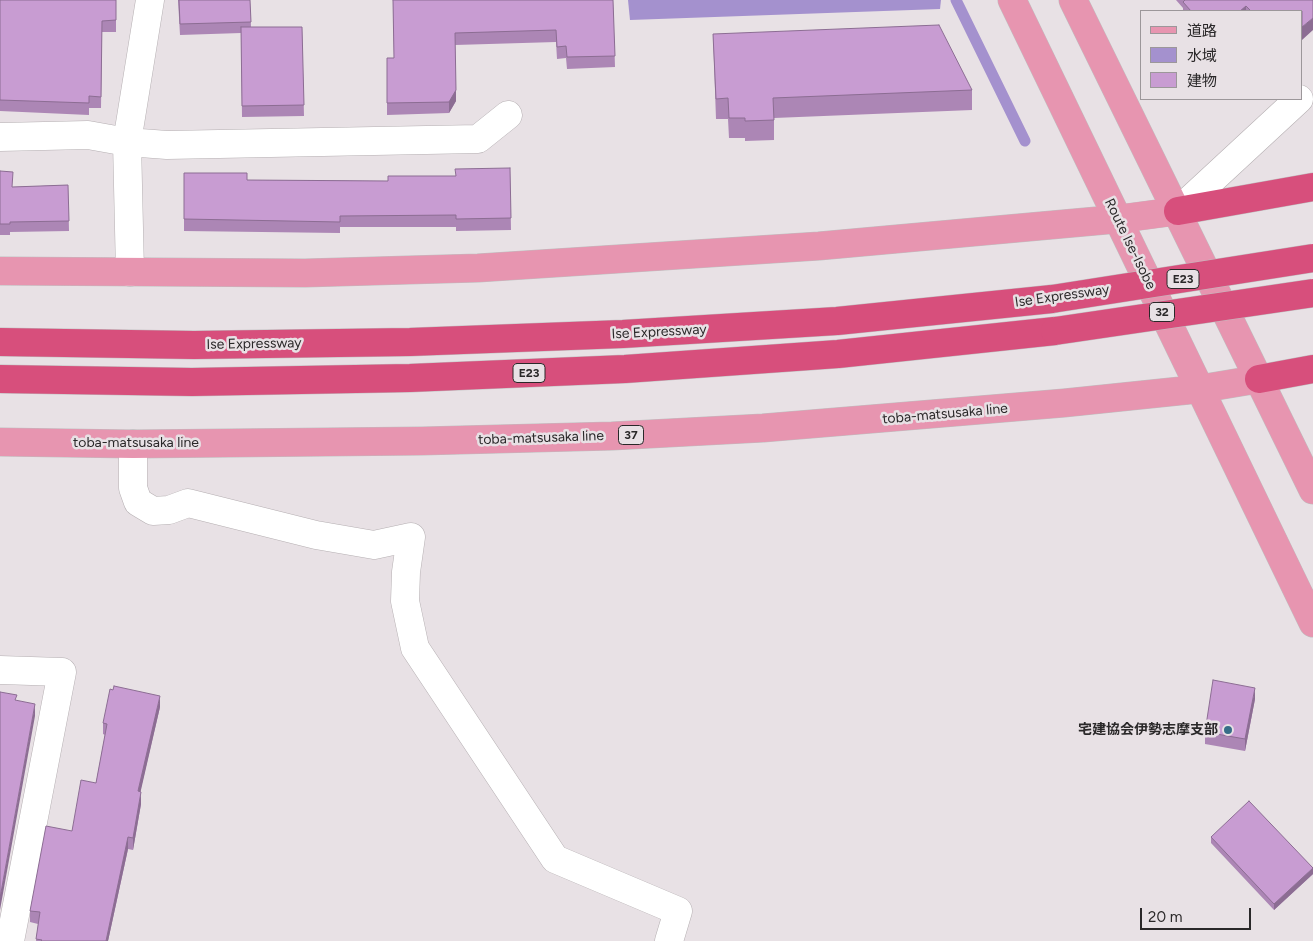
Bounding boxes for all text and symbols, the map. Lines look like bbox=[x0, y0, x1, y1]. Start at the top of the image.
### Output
legend bbox=[1140, 10, 1303, 100]
text: 道路 bbox=[1187, 22, 1217, 40]
text: 水域 bbox=[1187, 47, 1217, 65]
text: 建物 bbox=[1187, 72, 1217, 90]
street label: Route Ise-Isobe bbox=[1101, 196, 1159, 292]
road number: E23 bbox=[1167, 270, 1199, 288]
street label: Ise Expressway bbox=[1014, 281, 1110, 311]
road number: 32 bbox=[1150, 302, 1174, 322]
street label: Ise Expressway bbox=[611, 321, 707, 343]
street label: Ise Expressway bbox=[206, 335, 302, 353]
road number: E23 bbox=[513, 363, 545, 382]
street label: toba-matsusaka line bbox=[882, 400, 1008, 428]
road number: 37 bbox=[618, 426, 644, 444]
street label: toba-matsusaka line bbox=[478, 427, 604, 449]
street label: toba-matsusaka line bbox=[73, 435, 199, 451]
place label: 宅建協会伊勢志摩支部 bbox=[1078, 722, 1218, 738]
marker: 宅建協会伊勢志摩支部 bbox=[1222, 724, 1234, 736]
scale bar bbox=[1143, 898, 1254, 930]
text: 20 m bbox=[1148, 908, 1182, 926]

